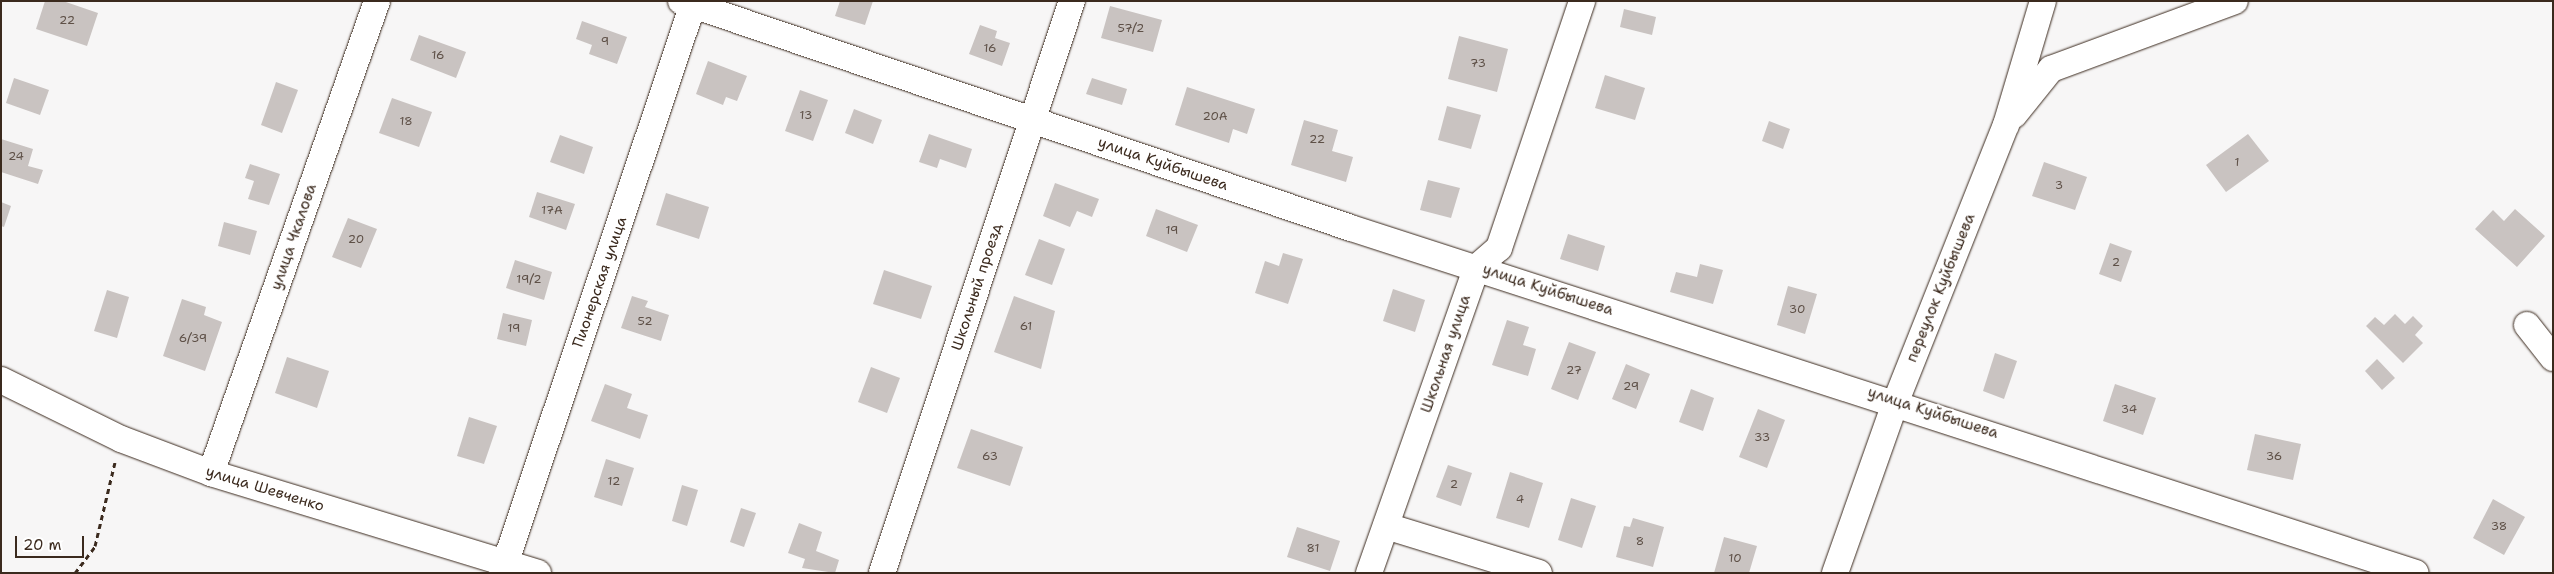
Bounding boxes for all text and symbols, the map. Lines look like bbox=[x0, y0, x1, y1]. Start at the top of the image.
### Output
house number: 22 bbox=[59, 14, 75, 28]
house number: 57/2 bbox=[1117, 22, 1145, 36]
house number: 9 bbox=[601, 35, 609, 49]
house number: 16 bbox=[983, 42, 997, 56]
house number: 16 bbox=[431, 49, 445, 63]
house number: 73 bbox=[1470, 57, 1486, 71]
house number: 13 bbox=[800, 109, 812, 123]
house number: 20А bbox=[1202, 110, 1228, 124]
house number: 18 bbox=[399, 115, 413, 129]
street label: улица Куйбышева bbox=[1096, 133, 1230, 195]
house number: 22 bbox=[1309, 133, 1325, 147]
house number: 24 bbox=[8, 150, 24, 164]
house number: 1 bbox=[2234, 156, 2240, 170]
house number: 3 bbox=[2055, 179, 2063, 193]
street label: улица Чкалова bbox=[267, 182, 321, 292]
house number: 17А bbox=[541, 204, 563, 218]
street label: переулок Куйбышева bbox=[1903, 211, 1979, 365]
street label: Пионерская улица bbox=[569, 214, 631, 350]
street label: Школьный проезд bbox=[948, 221, 1006, 353]
house number: 19 bbox=[1166, 224, 1178, 238]
house number: 20 bbox=[348, 233, 364, 247]
house number: 2 bbox=[2112, 256, 2120, 270]
street label: улица Куйбышева bbox=[1480, 260, 1616, 320]
house number: 19/2 bbox=[516, 273, 542, 287]
street label: Школьная улица bbox=[1417, 293, 1475, 415]
house number: 30 bbox=[1789, 303, 1805, 317]
house number: 52 bbox=[637, 315, 653, 329]
house number: 61 bbox=[1020, 320, 1032, 334]
house number: 19 bbox=[508, 322, 520, 336]
house number: 6/39 bbox=[179, 332, 207, 346]
house number: 27 bbox=[1566, 364, 1582, 378]
house number: 29 bbox=[1623, 380, 1639, 394]
street label: улица Куйбышева bbox=[1865, 383, 2001, 443]
house number: 34 bbox=[2121, 403, 2137, 417]
house number: 33 bbox=[1754, 431, 1770, 445]
house number: 63 bbox=[982, 450, 998, 464]
house number: 36 bbox=[2266, 450, 2282, 464]
street label: улица Шевченко bbox=[204, 462, 326, 516]
house number: 12 bbox=[608, 475, 620, 489]
house number: 2 bbox=[1450, 478, 1458, 492]
house number: 4 bbox=[1516, 493, 1524, 507]
house number: 38 bbox=[2491, 520, 2507, 534]
scale bar bbox=[18, 526, 86, 558]
text: 20 m bbox=[23, 535, 62, 555]
house number: 8 bbox=[1636, 535, 1644, 549]
house number: 81 bbox=[1307, 542, 1319, 556]
house number: 10 bbox=[1728, 552, 1742, 566]

